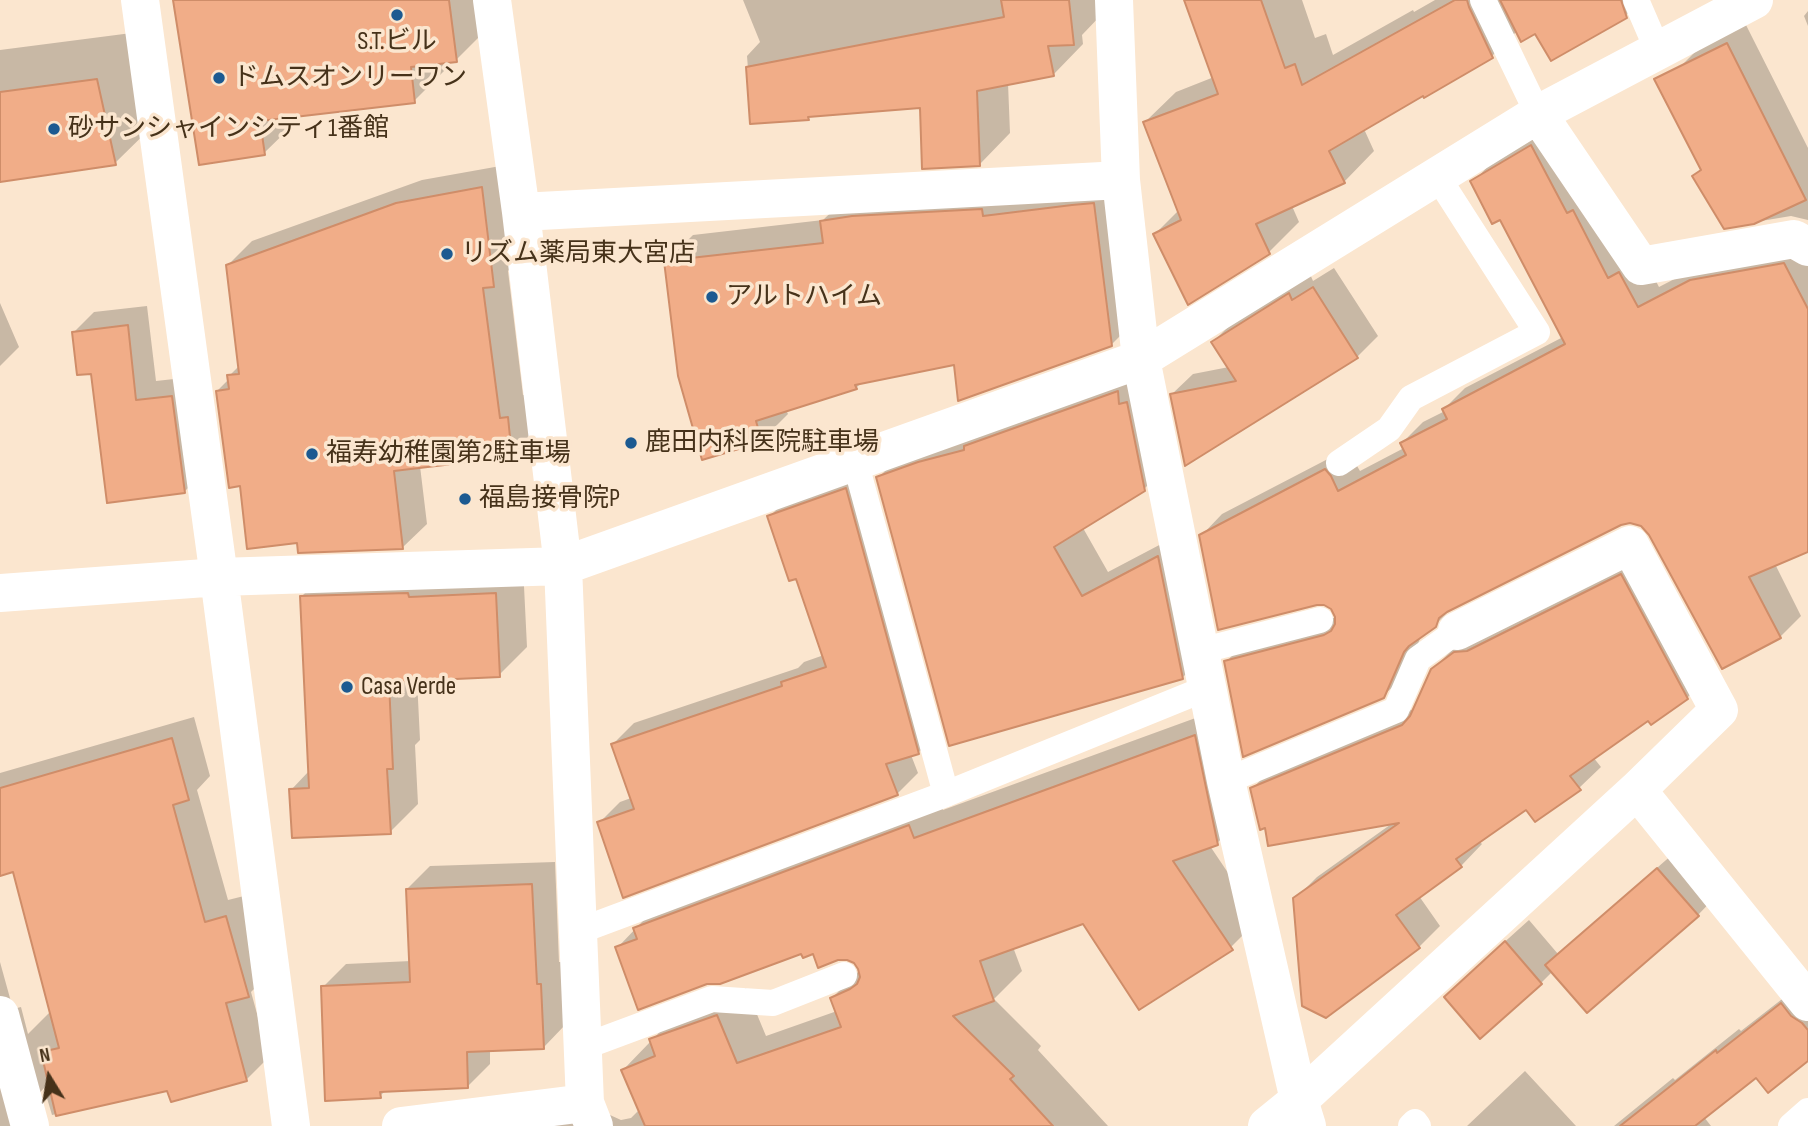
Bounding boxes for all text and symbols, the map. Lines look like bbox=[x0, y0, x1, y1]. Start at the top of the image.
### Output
marker: S.T.ビル bbox=[389, 7, 405, 23]
place label: S.T.ビル bbox=[357, 26, 437, 58]
place label: ドムスオンリーワン bbox=[233, 62, 467, 94]
marker: ドムスオンリーワン bbox=[211, 70, 227, 86]
place label: 砂サンシャインシティ1番館 bbox=[68, 113, 389, 145]
marker: 砂サンシャインシティ1番館 bbox=[46, 121, 62, 137]
place label: リズム薬局東大宮店 bbox=[461, 238, 695, 270]
marker: リズム薬局東大宮店 bbox=[439, 246, 455, 262]
place label: アルトハイム bbox=[726, 281, 882, 313]
marker: アルトハイム bbox=[704, 289, 720, 305]
place label: 鹿田内科医院駐車場 bbox=[645, 427, 879, 459]
marker: 鹿田内科医院駐車場 bbox=[623, 435, 639, 451]
place label: 福寿幼稚園第2駐車場 bbox=[326, 438, 571, 470]
marker: 福寿幼稚園第2駐車場 bbox=[304, 446, 320, 462]
place label: 福島接骨院P bbox=[479, 483, 620, 515]
marker: 福島接骨院P bbox=[457, 491, 473, 507]
place label: Casa Verde bbox=[361, 671, 456, 703]
marker: Casa Verde bbox=[339, 679, 355, 695]
north arrow bbox=[14, 1042, 84, 1112]
text: N bbox=[38, 1044, 52, 1068]

